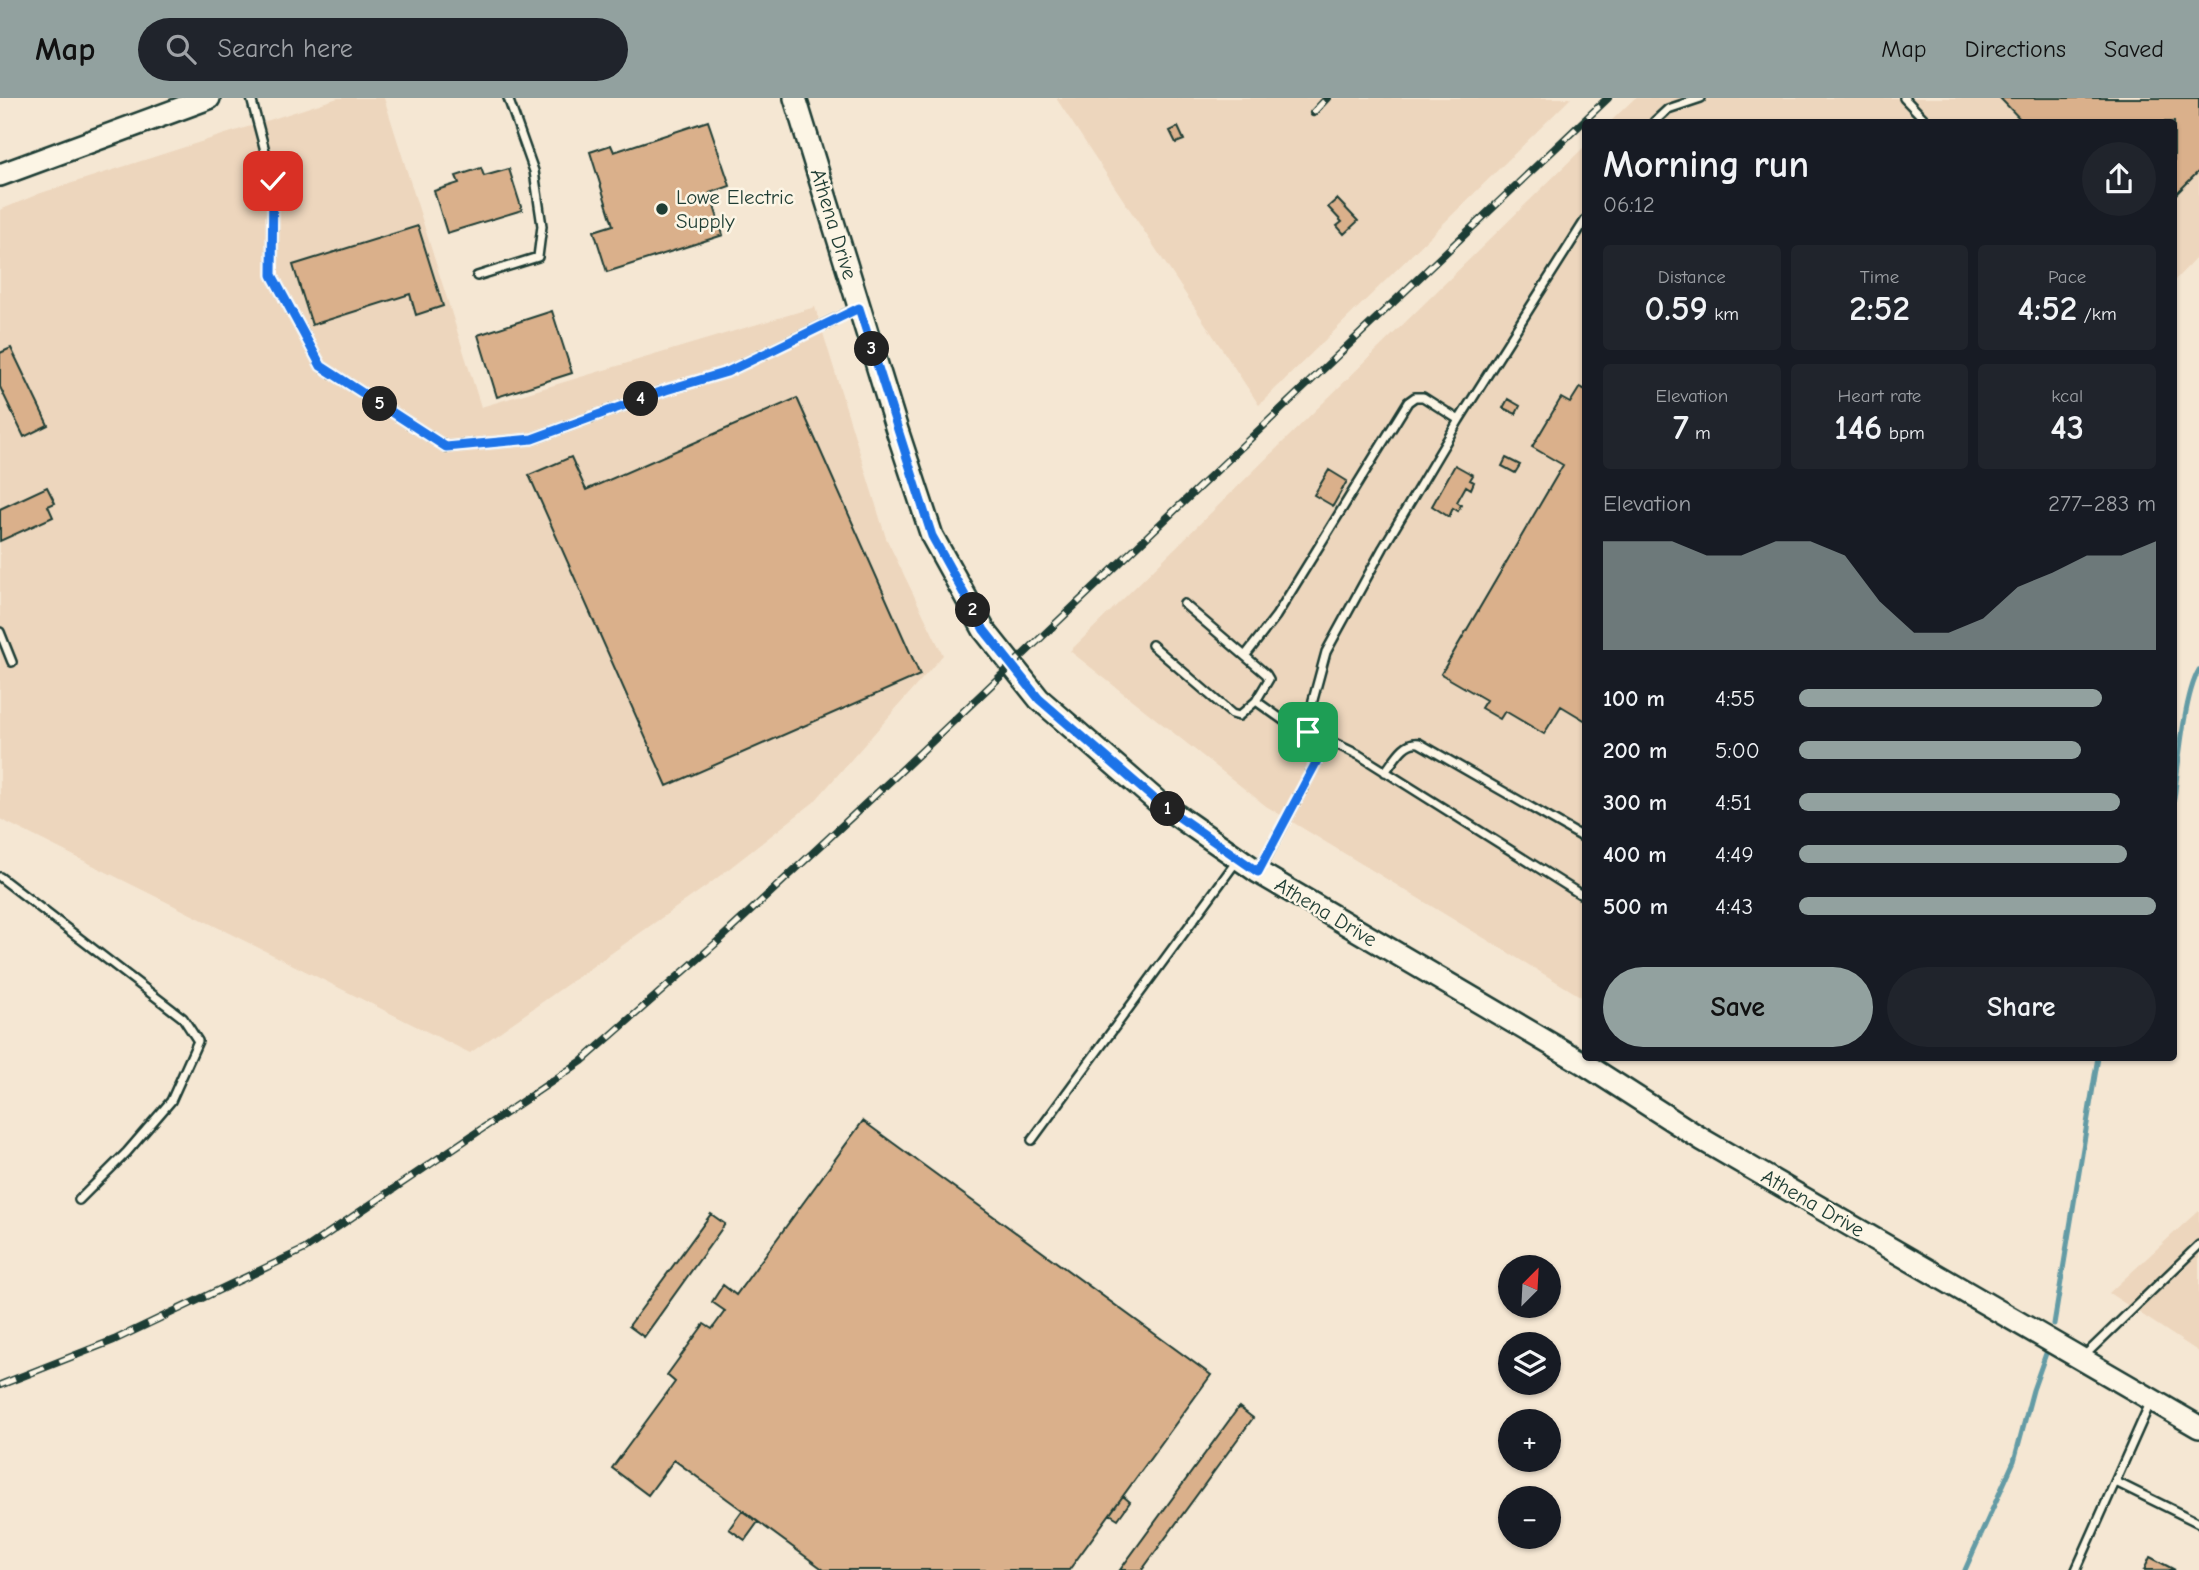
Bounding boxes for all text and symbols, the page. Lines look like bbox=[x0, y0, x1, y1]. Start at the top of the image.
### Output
search box bbox=[138, 18, 628, 81]
text: Map bbox=[35, 30, 96, 68]
icon: search bbox=[162, 30, 200, 68]
text: Search here bbox=[218, 34, 353, 64]
text: Map bbox=[1881, 35, 1927, 63]
text: Directions bbox=[1965, 35, 2066, 63]
text: Saved bbox=[2104, 35, 2164, 63]
button: share bbox=[2082, 142, 2156, 216]
text: Morning run bbox=[1603, 143, 1809, 187]
pin bbox=[243, 151, 303, 211]
icon: check bbox=[254, 162, 292, 200]
street label: Athena Drive bbox=[806, 166, 862, 282]
place label: Lowe Electric Supply bbox=[676, 185, 794, 233]
text: 06:12 bbox=[1603, 191, 1655, 218]
marker: Lowe Electric Supply bbox=[654, 201, 670, 217]
text: Distance bbox=[1658, 266, 1726, 288]
text: Time bbox=[1860, 266, 1899, 288]
text: Pace bbox=[2048, 266, 2086, 288]
text: 0.59 bbox=[1645, 288, 1708, 329]
text: 2:52 bbox=[1849, 288, 1910, 329]
text: 4:52 bbox=[2018, 288, 2077, 329]
text: km bbox=[1708, 303, 1739, 325]
text: /km bbox=[2077, 303, 2117, 325]
pin: 3 bbox=[854, 331, 890, 366]
text: 3 bbox=[867, 337, 876, 359]
pin: 4 bbox=[624, 382, 658, 416]
text: Elevation bbox=[1655, 385, 1728, 407]
text: Heart rate bbox=[1838, 385, 1921, 407]
text: kcal bbox=[2051, 385, 2083, 407]
pin: 5 bbox=[362, 386, 398, 422]
text: 4 bbox=[636, 387, 645, 409]
text: 5 bbox=[374, 392, 385, 414]
text: 7 bbox=[1673, 407, 1689, 448]
text: 146 bbox=[1834, 407, 1882, 448]
text: 43 bbox=[2050, 407, 2084, 448]
text: m bbox=[1689, 422, 1711, 444]
text: bpm bbox=[1882, 422, 1925, 444]
text: Elevation bbox=[1603, 490, 1691, 517]
text: 277–283 m bbox=[2048, 490, 2156, 517]
pin: 2 bbox=[956, 592, 990, 628]
text: 2 bbox=[968, 598, 977, 620]
text: 100 m bbox=[1603, 685, 1665, 712]
text: 4:55 bbox=[1715, 685, 1755, 712]
pin bbox=[1278, 702, 1338, 762]
icon: arrive bbox=[1289, 713, 1327, 751]
text: 200 m bbox=[1603, 737, 1667, 764]
text: 5:00 bbox=[1715, 737, 1760, 764]
text: 300 m bbox=[1603, 789, 1667, 816]
text: 4:51 bbox=[1715, 789, 1752, 816]
pin: 1 bbox=[1150, 792, 1186, 826]
text: 1 bbox=[1164, 797, 1171, 819]
text: 400 m bbox=[1603, 841, 1667, 868]
text: 4:49 bbox=[1715, 841, 1754, 868]
street label: Athena Drive bbox=[1271, 872, 1381, 952]
text: 500 m bbox=[1603, 893, 1668, 920]
text: 4:43 bbox=[1715, 893, 1753, 920]
button: Save bbox=[1603, 967, 1873, 1047]
button: Share bbox=[1887, 967, 2156, 1047]
street label: Athena Drive bbox=[1757, 1164, 1869, 1242]
north arrow bbox=[1498, 1255, 1561, 1318]
map controls bbox=[1498, 1255, 1561, 1549]
button: layers bbox=[1498, 1332, 1561, 1395]
button: + bbox=[1498, 1409, 1561, 1472]
button: − bbox=[1498, 1486, 1561, 1549]

